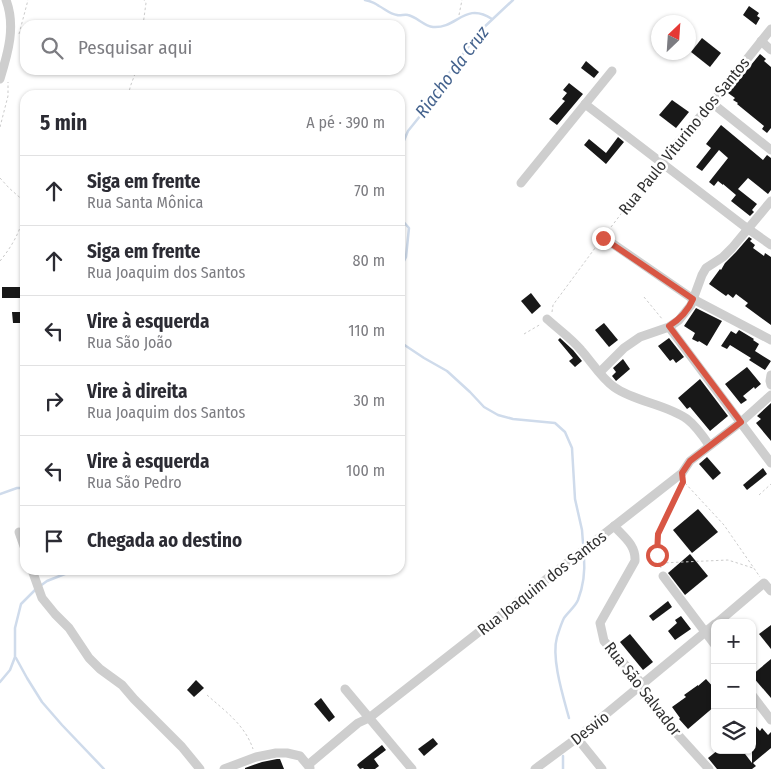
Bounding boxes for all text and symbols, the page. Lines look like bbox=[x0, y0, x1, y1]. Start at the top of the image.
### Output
north arrow bbox=[651, 15, 696, 60]
search box bbox=[20, 20, 405, 75]
water label: Riacho da Cruz bbox=[410, 21, 494, 122]
icon: search bbox=[38, 34, 66, 62]
text: Pesquisar aqui bbox=[78, 36, 192, 59]
street label: Rua Paulo Viturino dos Santos bbox=[615, 53, 753, 218]
text: 5 min bbox=[40, 110, 87, 136]
text: A pé · 390 m bbox=[306, 113, 385, 132]
text: Siga em frente bbox=[87, 170, 201, 193]
icon: ahead bbox=[40, 177, 68, 205]
text: 70 m bbox=[354, 181, 385, 200]
text: Rua Santa Mônica bbox=[87, 193, 203, 212]
route end bbox=[592, 227, 615, 250]
text: Siga em frente bbox=[87, 240, 201, 263]
icon: ahead bbox=[40, 247, 68, 275]
text: 80 m bbox=[353, 251, 385, 270]
text: Rua Joaquim dos Santos bbox=[87, 263, 245, 282]
text: Vire à esquerda bbox=[87, 310, 209, 333]
icon: left bbox=[40, 317, 68, 345]
text: 110 m bbox=[348, 321, 385, 340]
text: Rua São João bbox=[87, 333, 173, 352]
text: Vire à direita bbox=[87, 380, 188, 403]
icon: right bbox=[40, 387, 68, 415]
text: 30 m bbox=[353, 391, 385, 410]
text: Rua Joaquim dos Santos bbox=[87, 403, 245, 422]
text: Vire à esquerda bbox=[87, 450, 209, 473]
icon: left bbox=[40, 457, 68, 485]
text: 100 m bbox=[346, 461, 385, 480]
text: Rua São Pedro bbox=[87, 473, 182, 492]
icon: arrive bbox=[40, 527, 68, 555]
street label: Rua Joaquim dos Santos bbox=[474, 527, 610, 639]
text: Chegada ao destino bbox=[87, 529, 242, 552]
route start bbox=[646, 544, 669, 567]
map controls bbox=[711, 619, 756, 754]
button: + bbox=[711, 619, 756, 664]
street label: Rua São Salvador bbox=[601, 638, 686, 740]
button: − bbox=[711, 664, 756, 709]
street label: Desvio bbox=[567, 707, 613, 749]
button: layers bbox=[711, 709, 756, 754]

